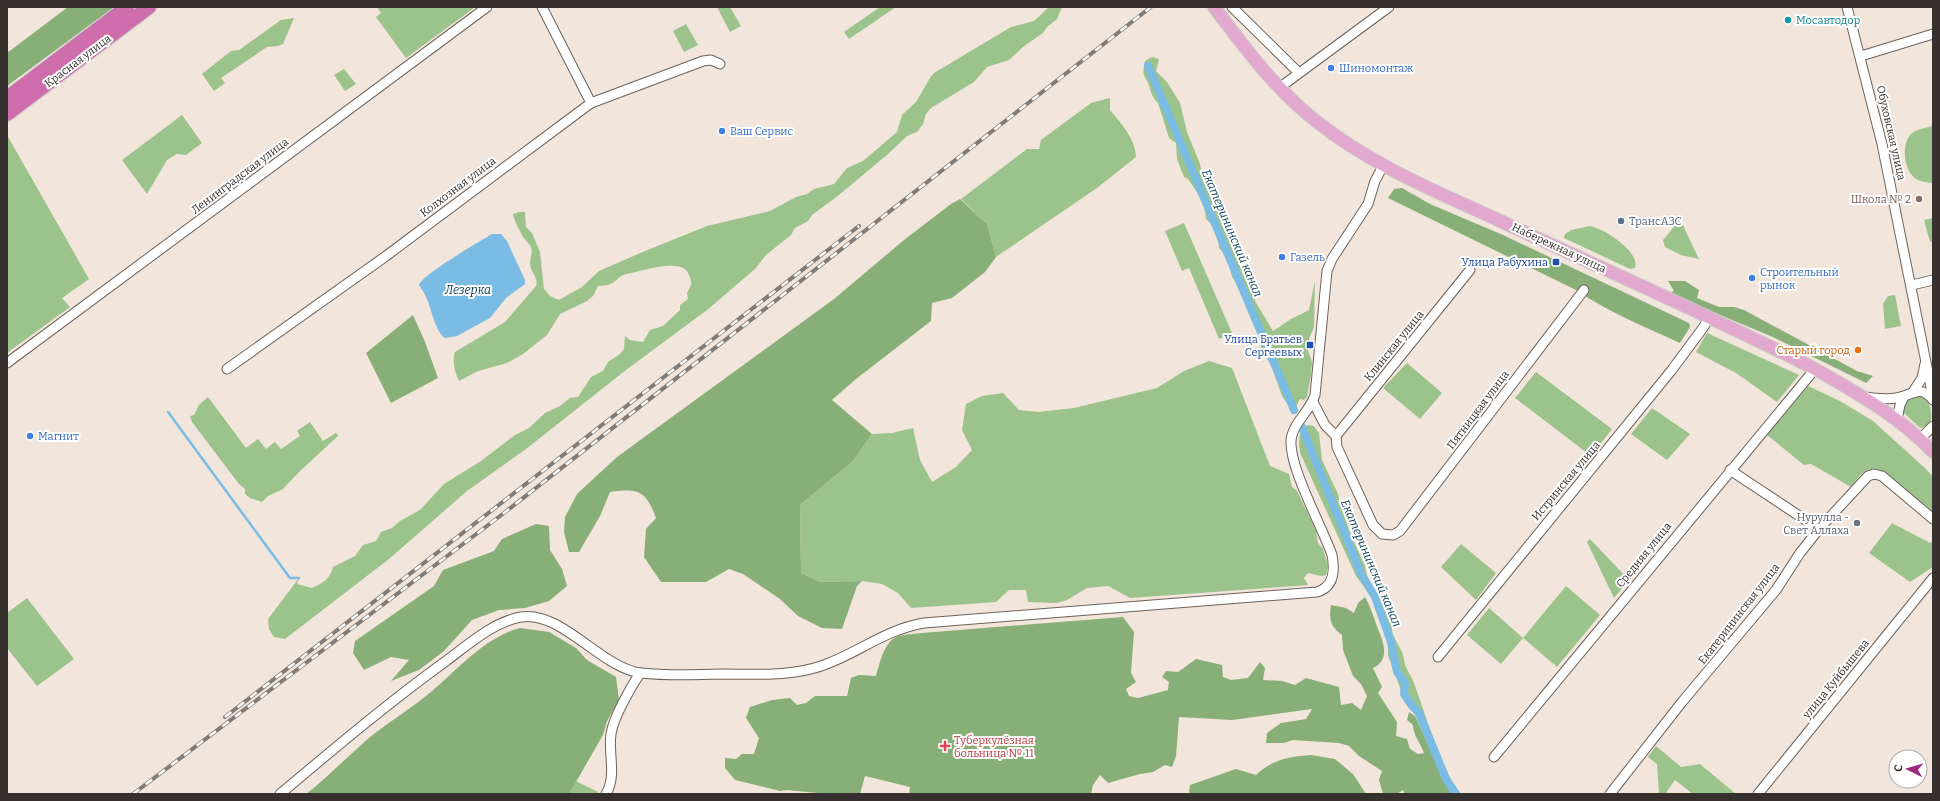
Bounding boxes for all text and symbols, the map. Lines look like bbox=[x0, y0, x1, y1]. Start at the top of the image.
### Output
place label: Мосавтодор bbox=[1796, 14, 1861, 27]
marker: Мосавтодор bbox=[1783, 15, 1793, 25]
street label: Красная улица bbox=[42, 32, 114, 90]
place label: Шиномонтаж bbox=[1339, 62, 1414, 75]
marker: Шиномонтаж bbox=[1326, 63, 1336, 73]
street label: Обуховская улица bbox=[1874, 84, 1908, 182]
place label: Ваш Сервис bbox=[730, 125, 794, 138]
marker: Ваш Сервис bbox=[717, 126, 727, 136]
street label: Ленинградская улица bbox=[189, 135, 291, 217]
street label: Колхозная улица bbox=[418, 154, 498, 220]
water label: Екатерининский канал bbox=[1199, 167, 1265, 299]
place label: Школа № 2 bbox=[1851, 193, 1911, 206]
marker: Школа № 2 bbox=[1914, 194, 1924, 204]
place label: ТрансАЗС bbox=[1629, 215, 1682, 228]
marker: ТрансАЗС bbox=[1616, 216, 1626, 226]
street label: Набережная улица bbox=[1510, 220, 1608, 276]
place label: Газель bbox=[1290, 251, 1325, 264]
marker: Газель bbox=[1277, 252, 1287, 262]
place label: Улица Рабухина bbox=[1462, 256, 1548, 269]
marker: Улица Рабухина bbox=[1551, 257, 1561, 267]
place label: Строительный рынок bbox=[1760, 266, 1839, 292]
marker: Строительный рынок bbox=[1747, 273, 1757, 283]
water label: Лезерка bbox=[444, 283, 491, 297]
street label: Клинская улица bbox=[1361, 308, 1427, 384]
place label: Улица Братьев Сергеевых bbox=[1224, 333, 1302, 359]
marker: Улица Братьев Сергеевых bbox=[1305, 340, 1315, 350]
place label: Старый город bbox=[1776, 344, 1850, 357]
marker: Старый город bbox=[1853, 345, 1863, 355]
street label: Пятницкая улица bbox=[1444, 368, 1512, 452]
place label: Магнит bbox=[38, 430, 79, 443]
marker: Магнит bbox=[25, 431, 35, 441]
street label: Истринская улица bbox=[1529, 439, 1603, 523]
water label: Екатерининский канал bbox=[1338, 497, 1404, 629]
place label: Нурулла - Свет Аллаха bbox=[1783, 511, 1849, 537]
marker: Нурулла - Свет Аллаха bbox=[1852, 518, 1862, 528]
street label: Средняя улица bbox=[1614, 520, 1674, 590]
street label: Екатерининская улица bbox=[1696, 561, 1782, 667]
street label: улица Куйбышева bbox=[1799, 637, 1872, 722]
place label: Туберкулёзная больница № 11 bbox=[954, 734, 1034, 760]
marker: Туберкулёзная больница № 11 bbox=[939, 740, 951, 752]
north arrow bbox=[1888, 749, 1928, 789]
text: С bbox=[1892, 764, 1905, 772]

